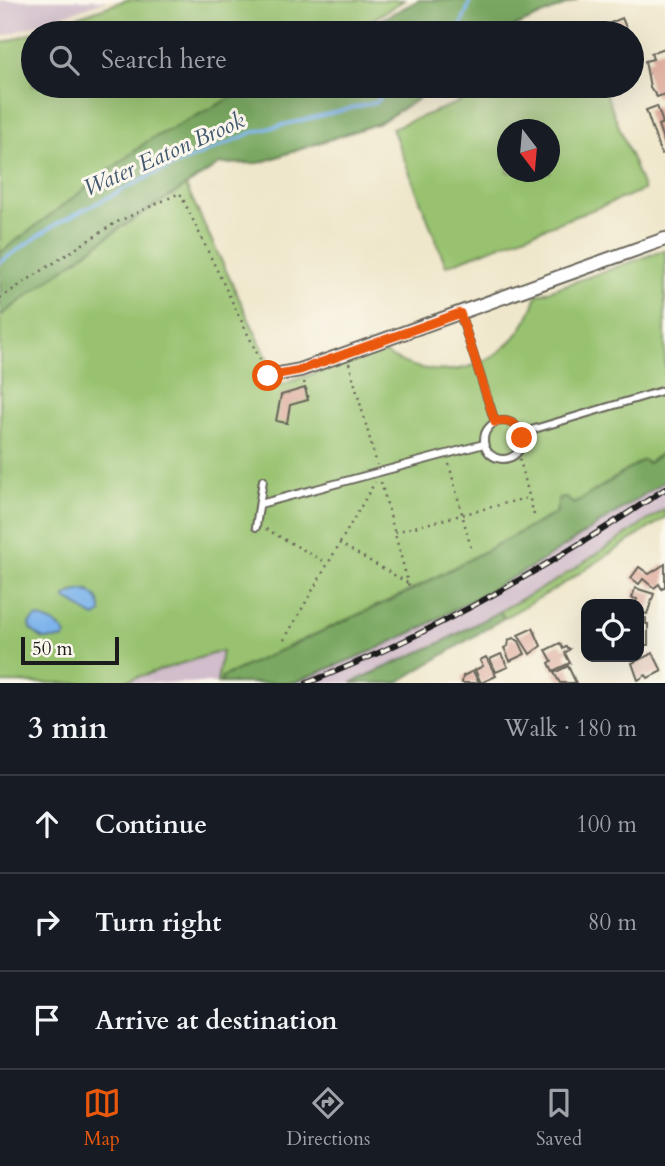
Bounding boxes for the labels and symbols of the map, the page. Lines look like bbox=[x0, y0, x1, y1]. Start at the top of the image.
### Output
water label: Water Eaton Brook bbox=[78, 104, 250, 203]
north arrow bbox=[497, 119, 560, 182]
route start bbox=[252, 360, 283, 391]
route end bbox=[506, 422, 537, 453]
scale bar bbox=[21, 634, 119, 666]

